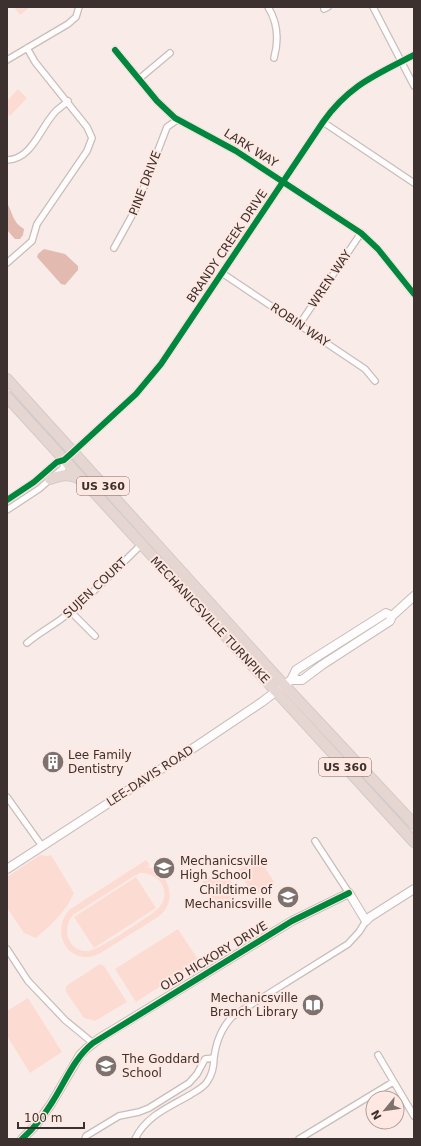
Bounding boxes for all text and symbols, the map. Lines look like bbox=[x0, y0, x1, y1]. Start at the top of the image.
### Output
street label: LARK WAY bbox=[221, 126, 281, 170]
street label: PINE DRIVE bbox=[126, 149, 164, 217]
street label: BRANDY CREEK DRIVE bbox=[184, 187, 270, 305]
street label: WREN WAY bbox=[306, 247, 355, 310]
street label: ROBIN WAY bbox=[268, 300, 333, 350]
road number: US 360 bbox=[77, 477, 129, 495]
street label: MECHANICSVILLE TURNPIKE bbox=[148, 554, 272, 686]
street label: SUJEN COURT bbox=[60, 555, 130, 621]
street label: LEE-DAVIS ROAD bbox=[104, 743, 196, 809]
place label: Lee Family Dentistry bbox=[68, 748, 132, 776]
building icon: Lee Family Dentistry bbox=[40, 749, 66, 775]
road number: US 360 bbox=[319, 758, 371, 776]
place label: Mechanicsville High School bbox=[180, 854, 268, 882]
school or university icon: Mechanicsville High School bbox=[151, 855, 177, 881]
place label: Childtime of Mechanicsville bbox=[184, 883, 273, 911]
school or university icon: Childtime of Mechanicsville bbox=[275, 884, 301, 910]
street label: OLD HICKORY DRIVE bbox=[158, 918, 270, 994]
place label: Mechanicsville Branch Library bbox=[210, 991, 298, 1019]
library icon: Mechanicsville Branch Library bbox=[300, 992, 326, 1018]
place label: The Goddard School bbox=[121, 1052, 200, 1080]
school or university icon: The Goddard School bbox=[93, 1053, 119, 1079]
north arrow bbox=[365, 1090, 405, 1130]
scale bar bbox=[18, 1104, 84, 1130]
text: N bbox=[369, 1107, 385, 1122]
text: 100 m bbox=[24, 1111, 62, 1125]

